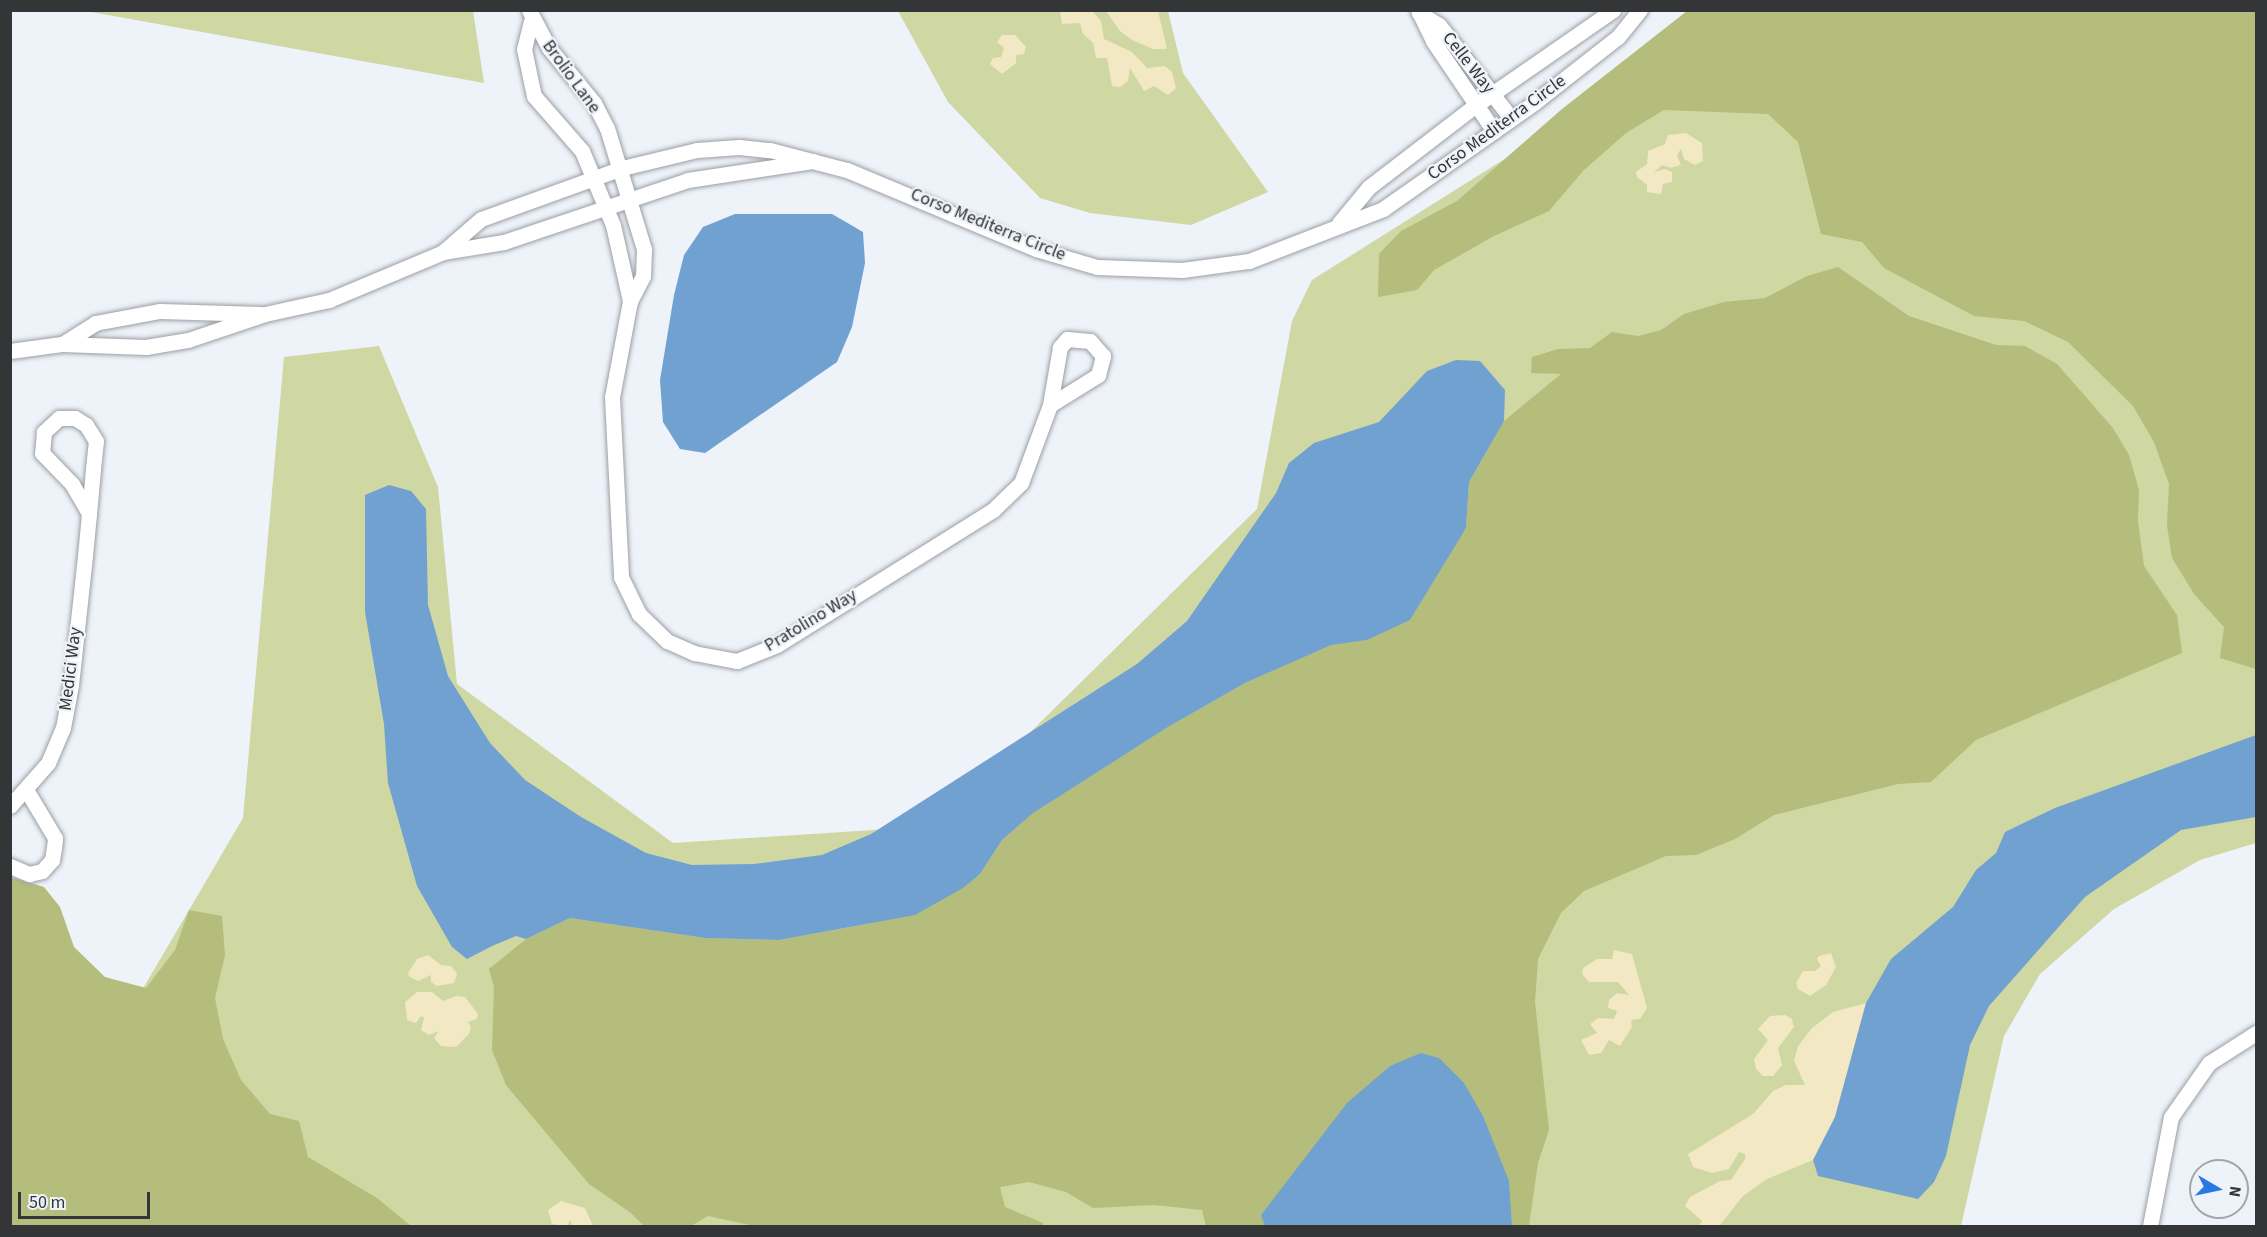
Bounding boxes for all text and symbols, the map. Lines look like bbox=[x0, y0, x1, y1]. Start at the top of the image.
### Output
street label: Celle Way bbox=[1437, 28, 1499, 98]
street label: Brolio Lane bbox=[537, 36, 605, 118]
street label: Corso Mediterra Circle bbox=[1424, 71, 1570, 185]
street label: Corso Mediterra Circle bbox=[907, 184, 1069, 266]
street label: Pratolino Way bbox=[761, 585, 861, 657]
street label: Medici Way bbox=[55, 626, 87, 712]
north arrow bbox=[2189, 1159, 2249, 1219]
scale bar bbox=[21, 1180, 153, 1218]
text: N bbox=[2223, 1185, 2247, 1198]
text: 50 m bbox=[29, 1190, 65, 1215]

